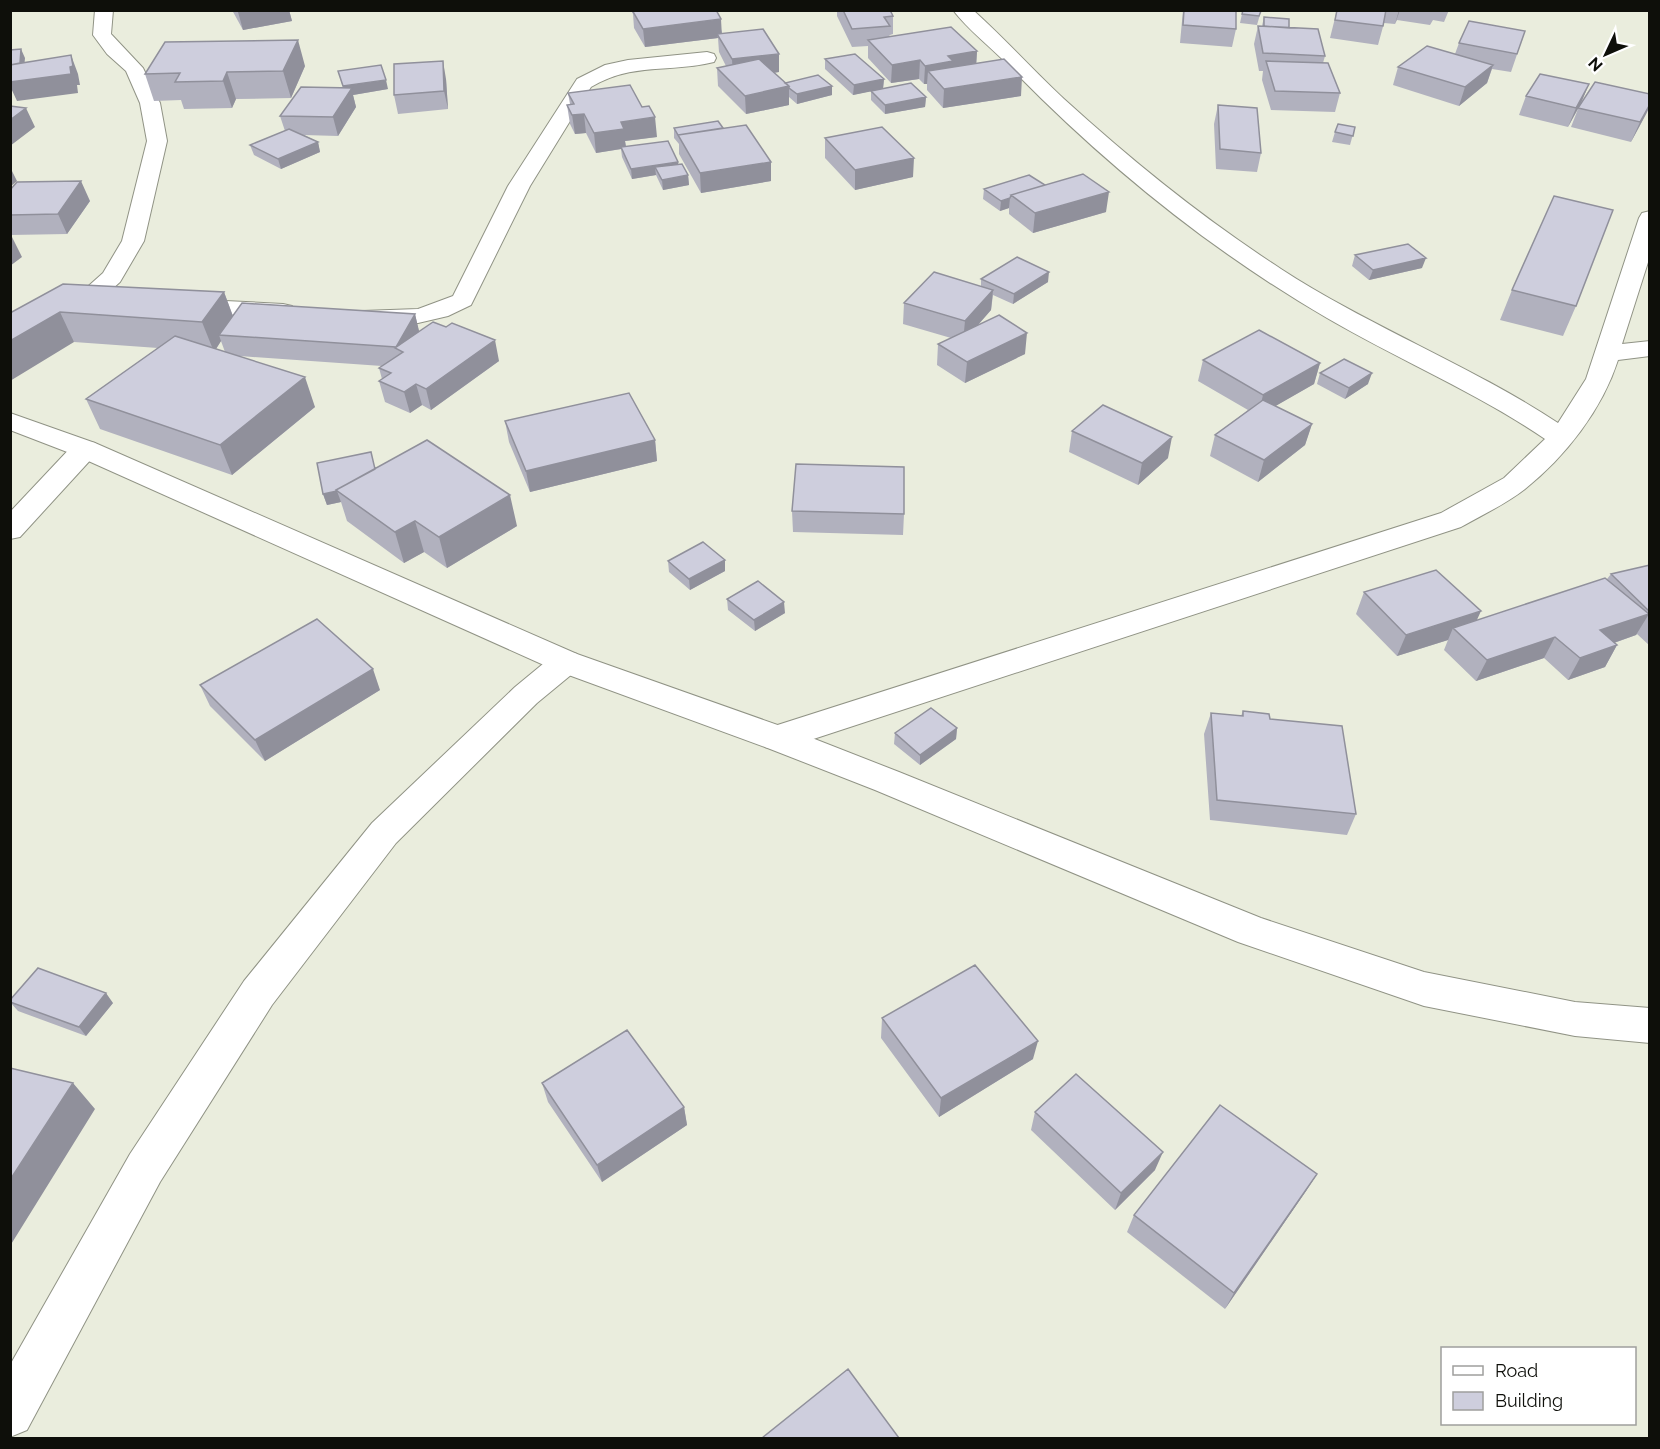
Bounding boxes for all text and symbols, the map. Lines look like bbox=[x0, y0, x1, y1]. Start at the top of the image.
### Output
north arrow bbox=[1576, 24, 1636, 84]
text: N bbox=[1584, 53, 1607, 75]
legend bbox=[1441, 1347, 1636, 1425]
text: Road bbox=[1495, 1360, 1538, 1381]
text: Building bbox=[1495, 1390, 1563, 1411]

